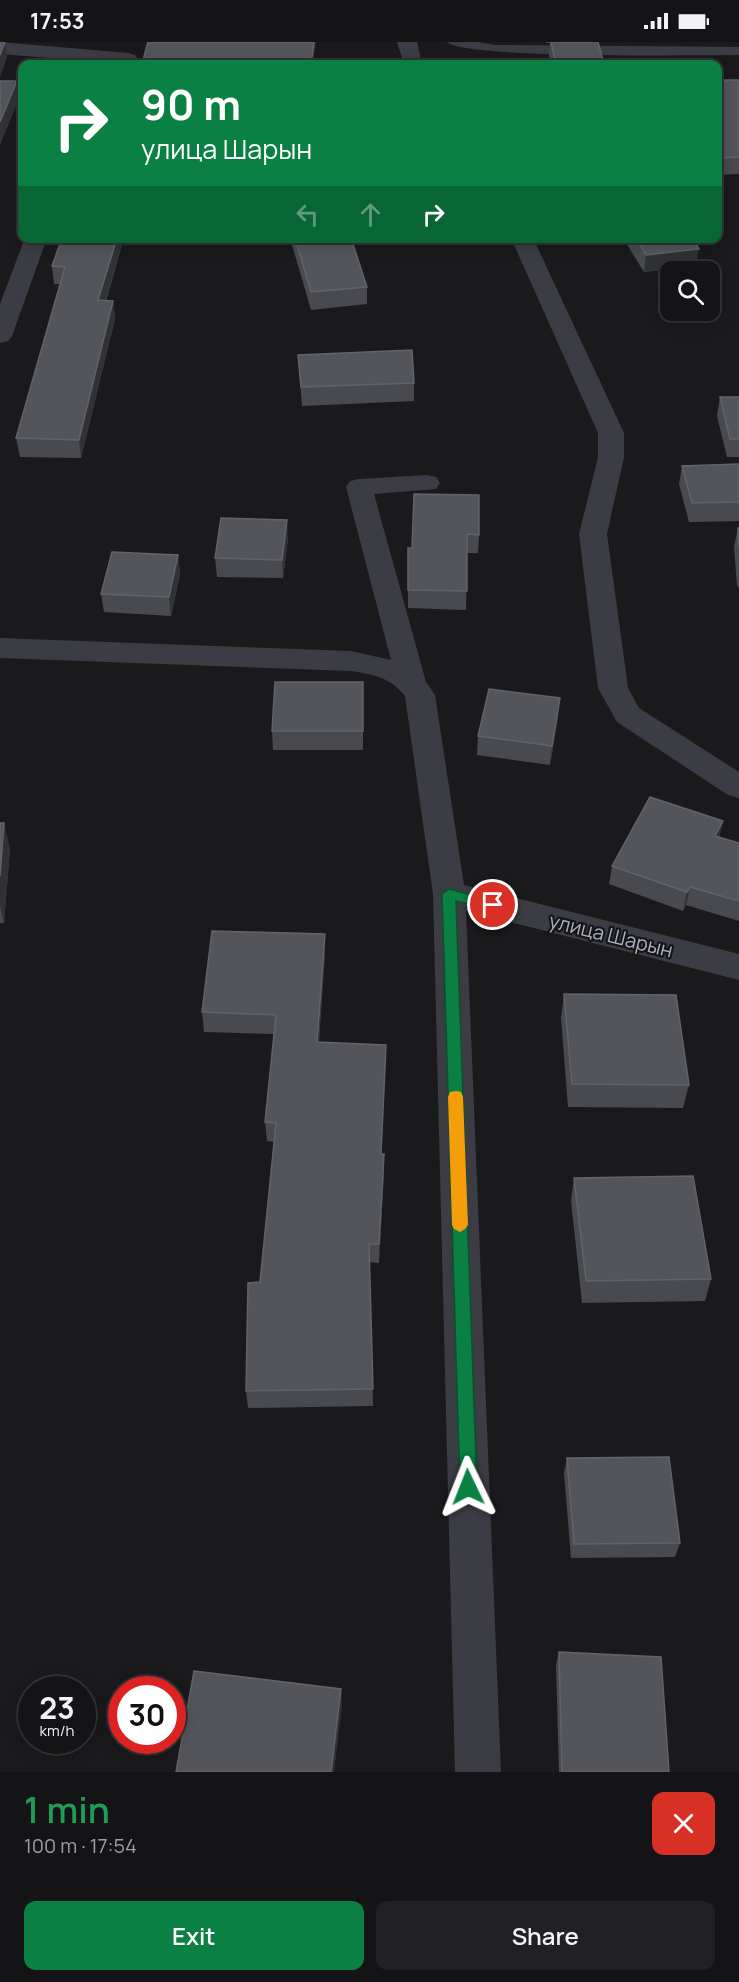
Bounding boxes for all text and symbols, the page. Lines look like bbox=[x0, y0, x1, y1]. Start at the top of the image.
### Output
text: 17:53 bbox=[30, 6, 85, 36]
text: 90 m bbox=[141, 75, 241, 133]
icon: right bbox=[42, 84, 120, 162]
text: улица Шарын bbox=[141, 130, 312, 167]
icon: left bbox=[291, 198, 324, 231]
icon: ahead bbox=[354, 198, 387, 231]
icon: right bbox=[417, 198, 450, 231]
map controls bbox=[660, 261, 720, 321]
button: search bbox=[660, 261, 720, 321]
pin bbox=[467, 879, 518, 930]
icon: arrive bbox=[476, 888, 509, 921]
street label: улица Шарын bbox=[546, 907, 676, 963]
position arrow bbox=[436, 1455, 500, 1519]
speed limit sign: 30 bbox=[108, 1676, 186, 1754]
text: 23 bbox=[39, 1687, 75, 1728]
text: km/h bbox=[40, 1720, 74, 1741]
text: 1 min bbox=[24, 1785, 110, 1834]
button: close bbox=[652, 1792, 715, 1855]
text: 100 m · 17:54 bbox=[24, 1832, 137, 1859]
button: Exit bbox=[24, 1901, 364, 1970]
button: Share bbox=[376, 1901, 715, 1970]

